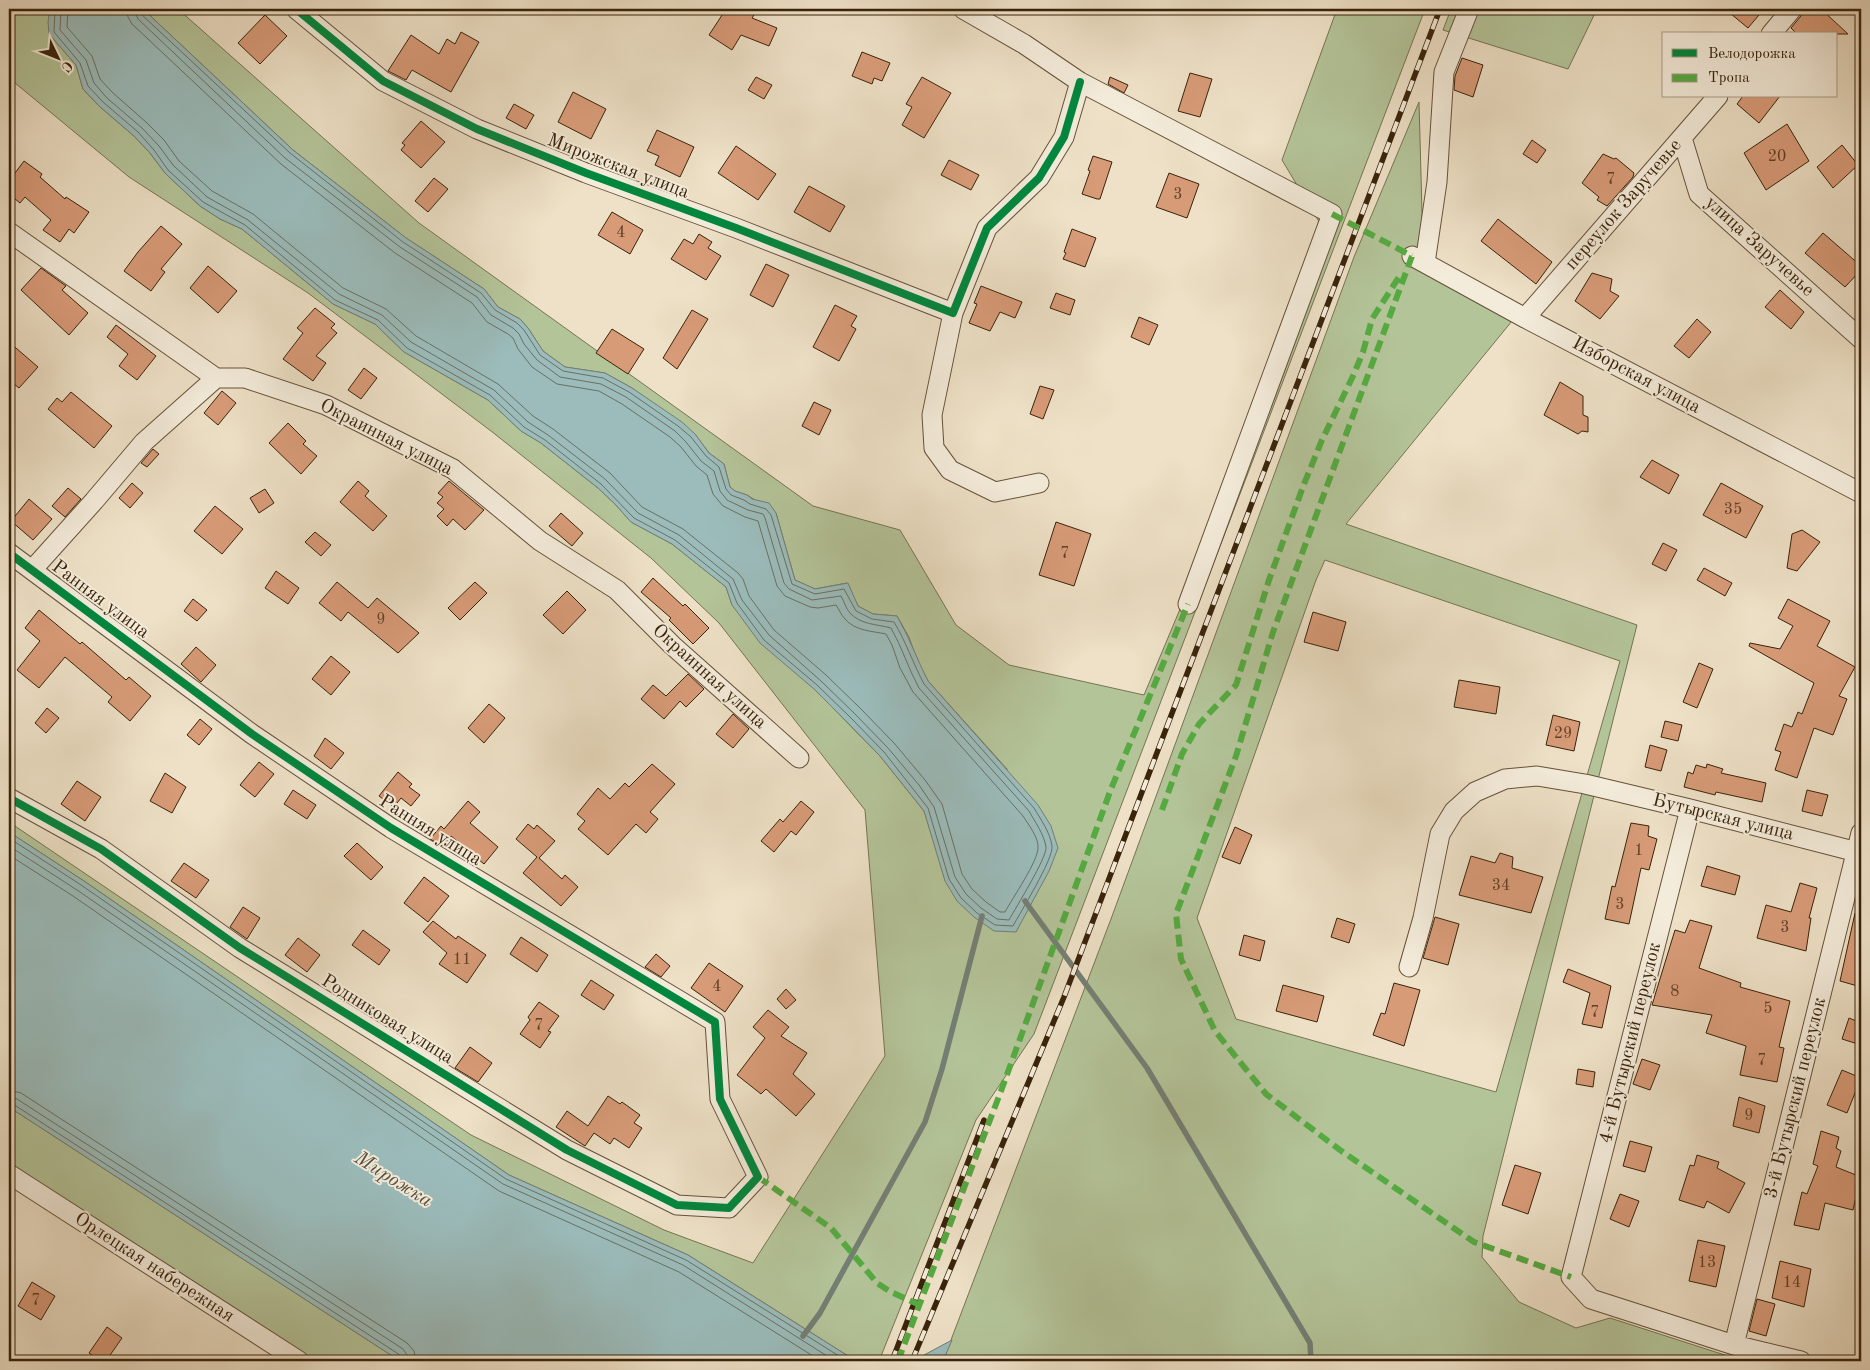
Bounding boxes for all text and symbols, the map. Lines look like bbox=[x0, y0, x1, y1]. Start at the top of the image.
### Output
north arrow bbox=[32, 32, 82, 82]
legend bbox=[1662, 32, 1838, 98]
text: Велодорожка bbox=[1708, 47, 1796, 62]
text: С bbox=[59, 58, 75, 74]
text: Тропа bbox=[1708, 71, 1750, 86]
street label: Мирожская улица bbox=[545, 131, 692, 203]
street label: переулок Заручевье bbox=[1562, 136, 1686, 274]
house number: 20 bbox=[1768, 149, 1786, 165]
house number: 7 bbox=[1606, 172, 1616, 188]
house number: 3 bbox=[1173, 187, 1183, 203]
street label: улица Заручевье bbox=[1701, 193, 1817, 301]
house number: 4 bbox=[616, 225, 626, 241]
street label: Изборская улица bbox=[1569, 334, 1704, 418]
street label: Окраинная улица bbox=[317, 396, 456, 480]
house number: 35 bbox=[1724, 502, 1742, 518]
house number: 7 bbox=[1060, 546, 1070, 562]
street label: Ранняя улица bbox=[48, 557, 153, 643]
house number: 9 bbox=[376, 612, 386, 628]
street label: Окраинная улица bbox=[648, 621, 770, 733]
house number: 29 bbox=[1554, 726, 1572, 742]
street label: Бутырская улица bbox=[1650, 791, 1796, 845]
street label: Ранняя улица bbox=[375, 792, 485, 870]
house number: 1 bbox=[1634, 843, 1644, 859]
house number: 34 bbox=[1492, 878, 1510, 894]
house number: 3 bbox=[1615, 897, 1625, 913]
house number: 3 bbox=[1780, 920, 1790, 936]
street label: 4-й Бутырский переулок bbox=[1597, 940, 1665, 1145]
house number: 11 bbox=[453, 952, 471, 968]
street label: Родниковая улица bbox=[318, 972, 457, 1069]
house number: 4 bbox=[712, 979, 722, 995]
house number: 8 bbox=[1670, 984, 1680, 1000]
street label: 3-й Бутырский переулок bbox=[1762, 995, 1830, 1200]
house number: 5 bbox=[1763, 1001, 1773, 1017]
house number: 7 bbox=[1590, 1005, 1600, 1021]
house number: 7 bbox=[534, 1018, 544, 1034]
house number: 7 bbox=[1757, 1053, 1767, 1069]
house number: 9 bbox=[1744, 1108, 1754, 1124]
water label: Мирожка bbox=[350, 1148, 436, 1212]
street label: Орлецкая набережная bbox=[71, 1209, 237, 1327]
house number: 13 bbox=[1698, 1255, 1716, 1271]
house number: 14 bbox=[1783, 1275, 1801, 1291]
house number: 7 bbox=[31, 1293, 41, 1309]

